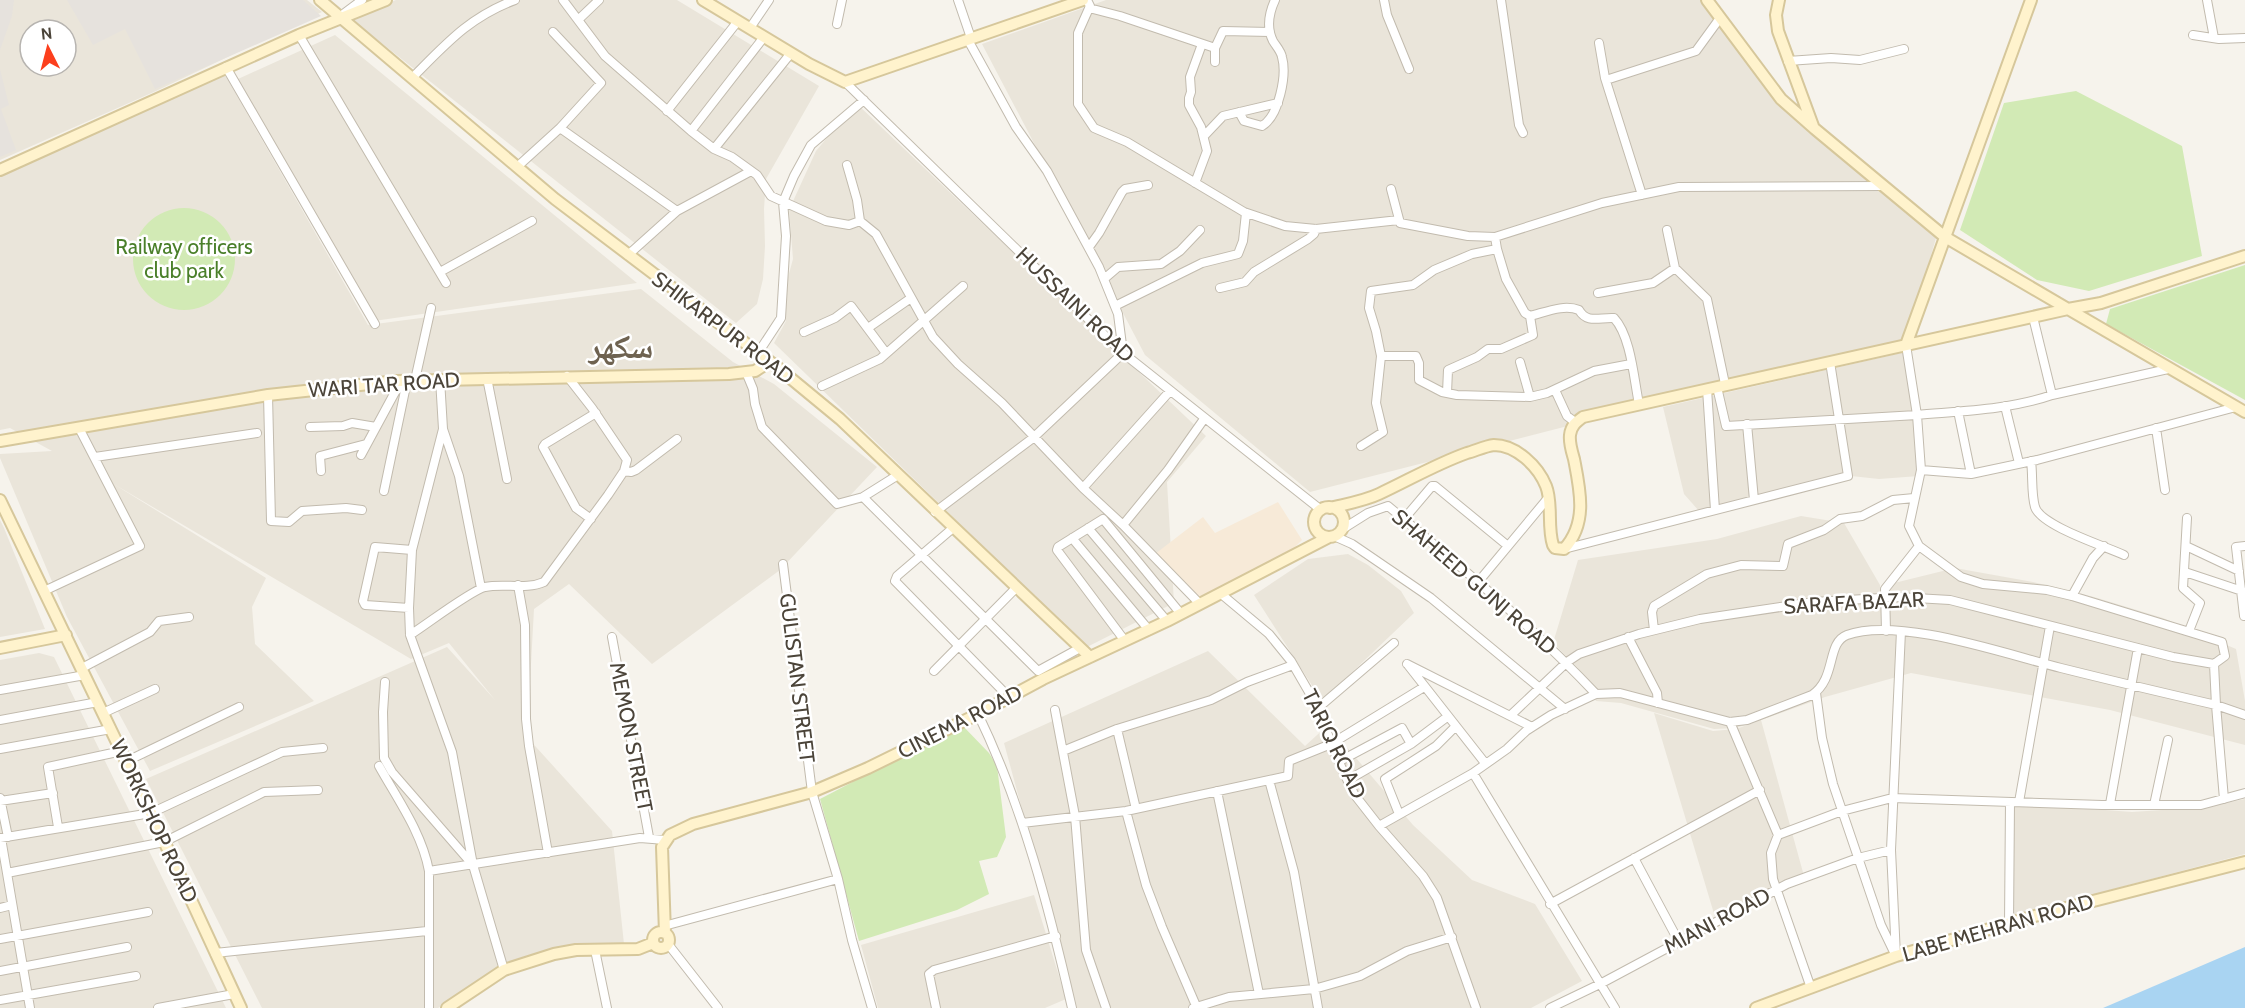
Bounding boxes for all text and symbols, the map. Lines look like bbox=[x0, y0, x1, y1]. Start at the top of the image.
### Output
north arrow bbox=[18, 18, 78, 78]
text: N bbox=[40, 24, 53, 44]
park label: Railway officers club park bbox=[115, 234, 253, 283]
street label: HUSSAINI ROAD bbox=[1011, 242, 1140, 367]
street label: SHIKARPUR ROAD bbox=[647, 266, 799, 389]
district label: سکھر bbox=[587, 326, 653, 366]
street label: WARI TAR ROAD bbox=[307, 367, 461, 402]
street label: SHAHEED GUNJ ROAD bbox=[1387, 504, 1561, 660]
street label: SARAFA BAZAR bbox=[1783, 586, 1925, 619]
street label: GULISTAN STREET bbox=[775, 592, 820, 764]
street label: MEMON STREET bbox=[605, 660, 658, 814]
street label: CINEMA ROAD bbox=[893, 679, 1026, 764]
street label: TARIQ ROAD bbox=[1297, 685, 1372, 803]
street label: WORKSHOP ROAD bbox=[106, 735, 203, 906]
street label: MIANI ROAD bbox=[1659, 882, 1774, 959]
street label: LABE MEHRAN ROAD bbox=[1899, 888, 2096, 967]

